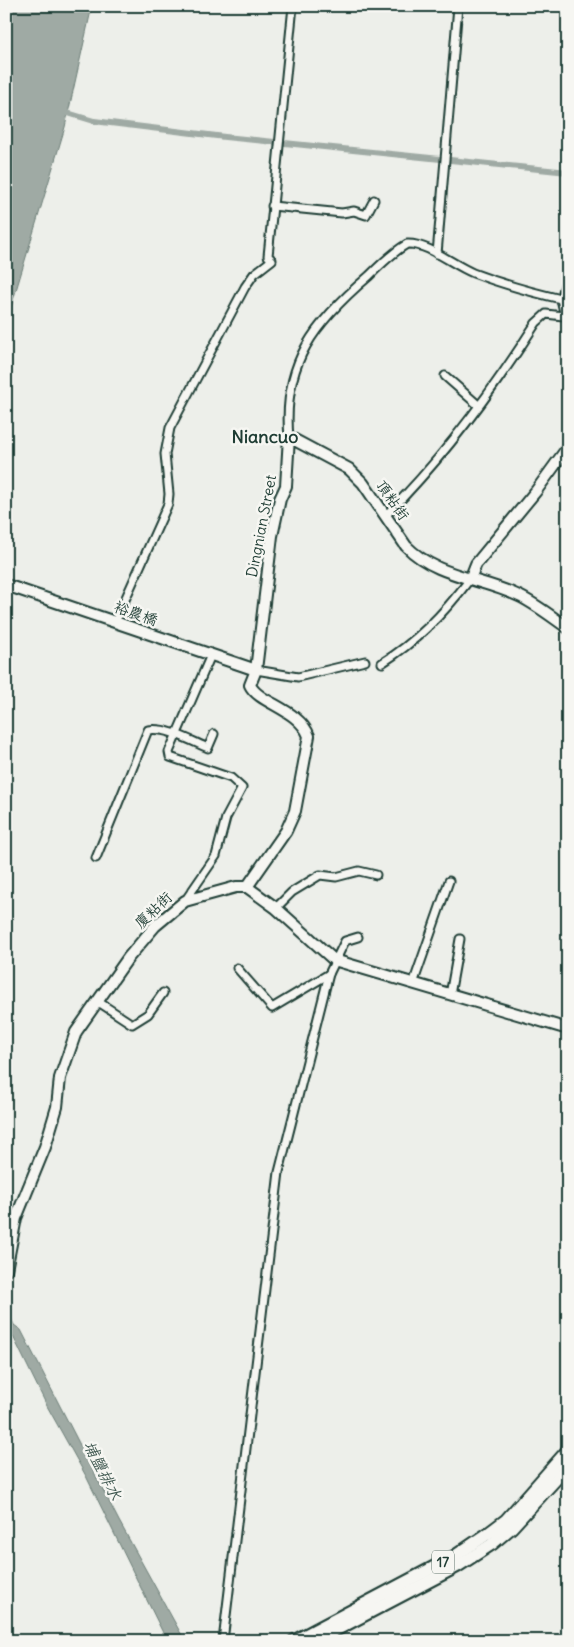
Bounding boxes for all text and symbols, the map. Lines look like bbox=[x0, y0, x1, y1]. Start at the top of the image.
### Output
district label: Niancuo bbox=[232, 425, 298, 448]
street label: Dingnian Street bbox=[242, 473, 280, 579]
street label: 頂粘街 bbox=[372, 476, 414, 524]
street label: 裕農橋 bbox=[112, 597, 160, 629]
street label: 廈粘街 bbox=[130, 888, 176, 932]
water label: 埔鹽排水 bbox=[80, 1437, 127, 1504]
road number: 17 bbox=[432, 1550, 454, 1574]

